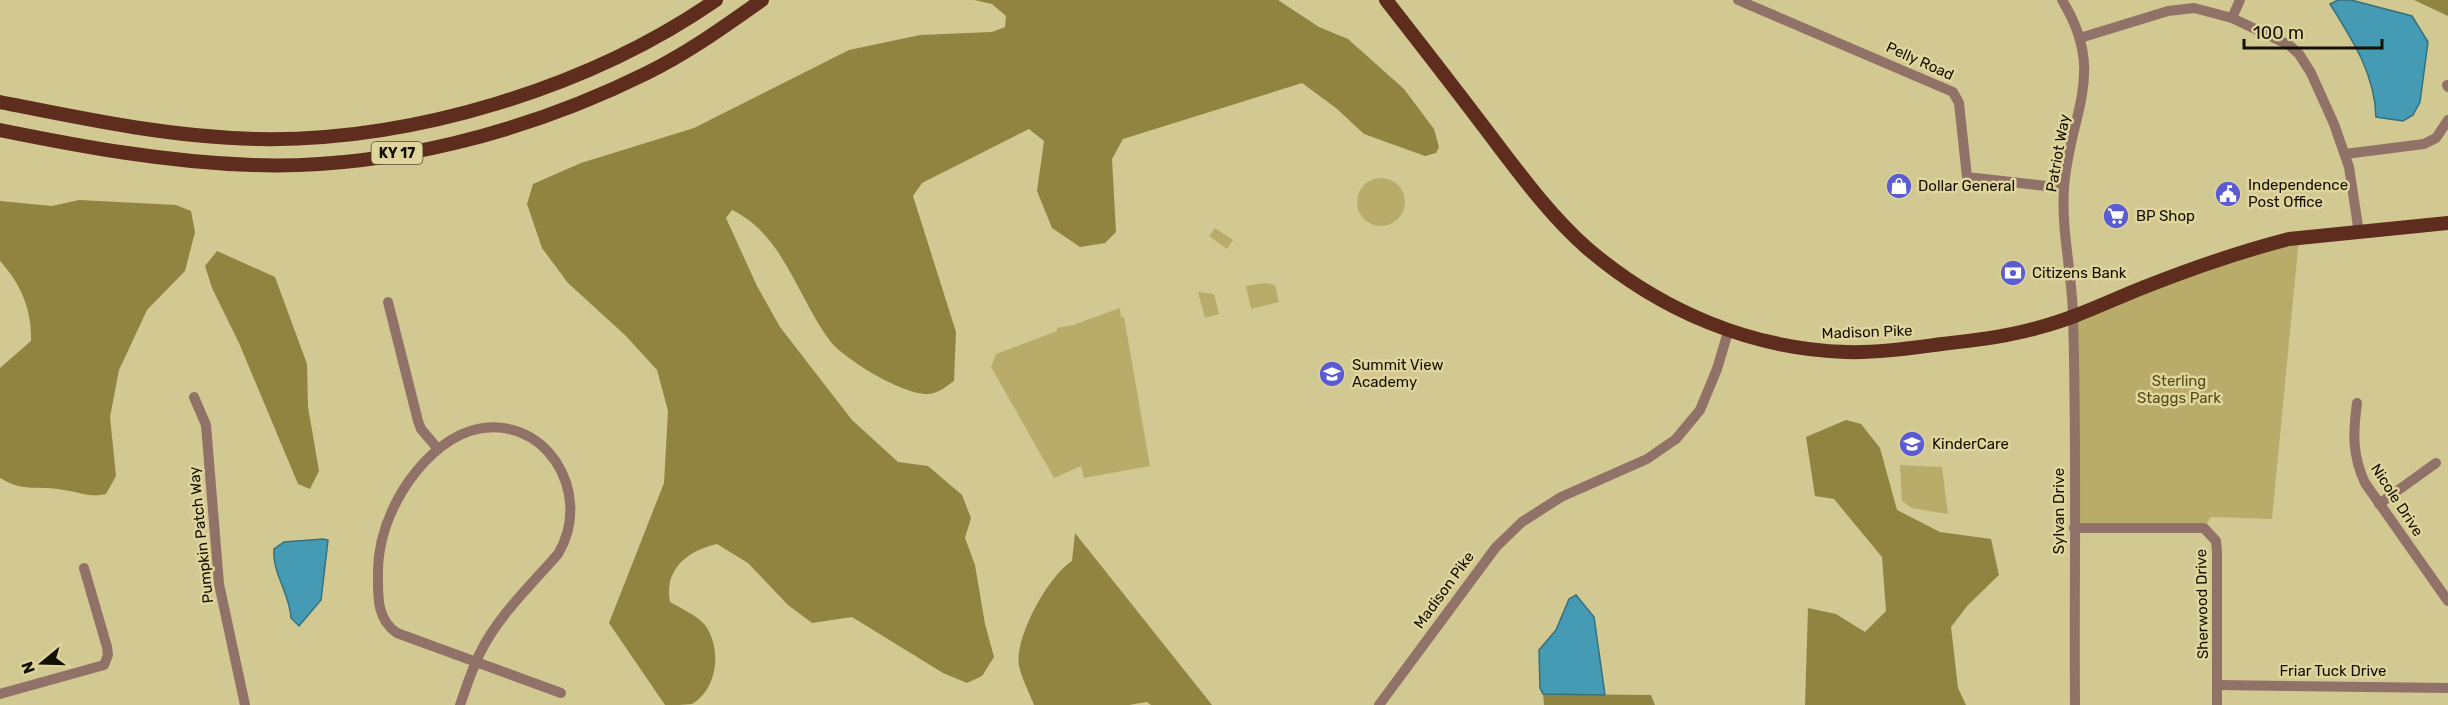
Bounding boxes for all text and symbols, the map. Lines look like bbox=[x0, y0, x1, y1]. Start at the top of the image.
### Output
scale bar bbox=[2244, 12, 2382, 50]
text: 100 m bbox=[2253, 22, 2304, 44]
street label: Pelly Road bbox=[1883, 38, 1957, 84]
street label: Patriot Way bbox=[2042, 113, 2074, 193]
road number: KY 17 bbox=[372, 142, 422, 164]
shop icon: Dollar General bbox=[1884, 171, 1914, 201]
place label: Independence Post Office bbox=[2248, 176, 2348, 211]
place label: Dollar General bbox=[1918, 177, 2015, 195]
public building icon: Independence Post Office bbox=[2213, 179, 2243, 209]
supermarket icon: BP Shop bbox=[2101, 201, 2131, 231]
place label: BP Shop bbox=[2136, 207, 2195, 225]
bank icon: Citizens Bank bbox=[1998, 258, 2028, 288]
place label: Citizens Bank bbox=[2032, 264, 2127, 282]
street label: Madison Pike bbox=[1821, 321, 1913, 343]
place label: Summit View Academy bbox=[1352, 356, 1443, 391]
school or university icon: Summit View Academy bbox=[1317, 359, 1347, 389]
park label: Sterling Staggs Park bbox=[2137, 372, 2221, 407]
school or university icon: KinderCare bbox=[1897, 429, 1927, 459]
place label: KinderCare bbox=[1932, 435, 2009, 453]
street label: Nicole Drive bbox=[2367, 460, 2427, 540]
street label: Pumpkin Patch Way bbox=[185, 466, 217, 604]
street label: Sylvan Drive bbox=[2050, 468, 2068, 554]
street label: Madison Pike bbox=[1410, 548, 1478, 632]
street label: Sherwood Drive bbox=[2192, 549, 2212, 659]
north arrow bbox=[12, 633, 72, 693]
text: N bbox=[17, 659, 39, 676]
street label: Friar Tuck Drive bbox=[2280, 662, 2387, 680]

